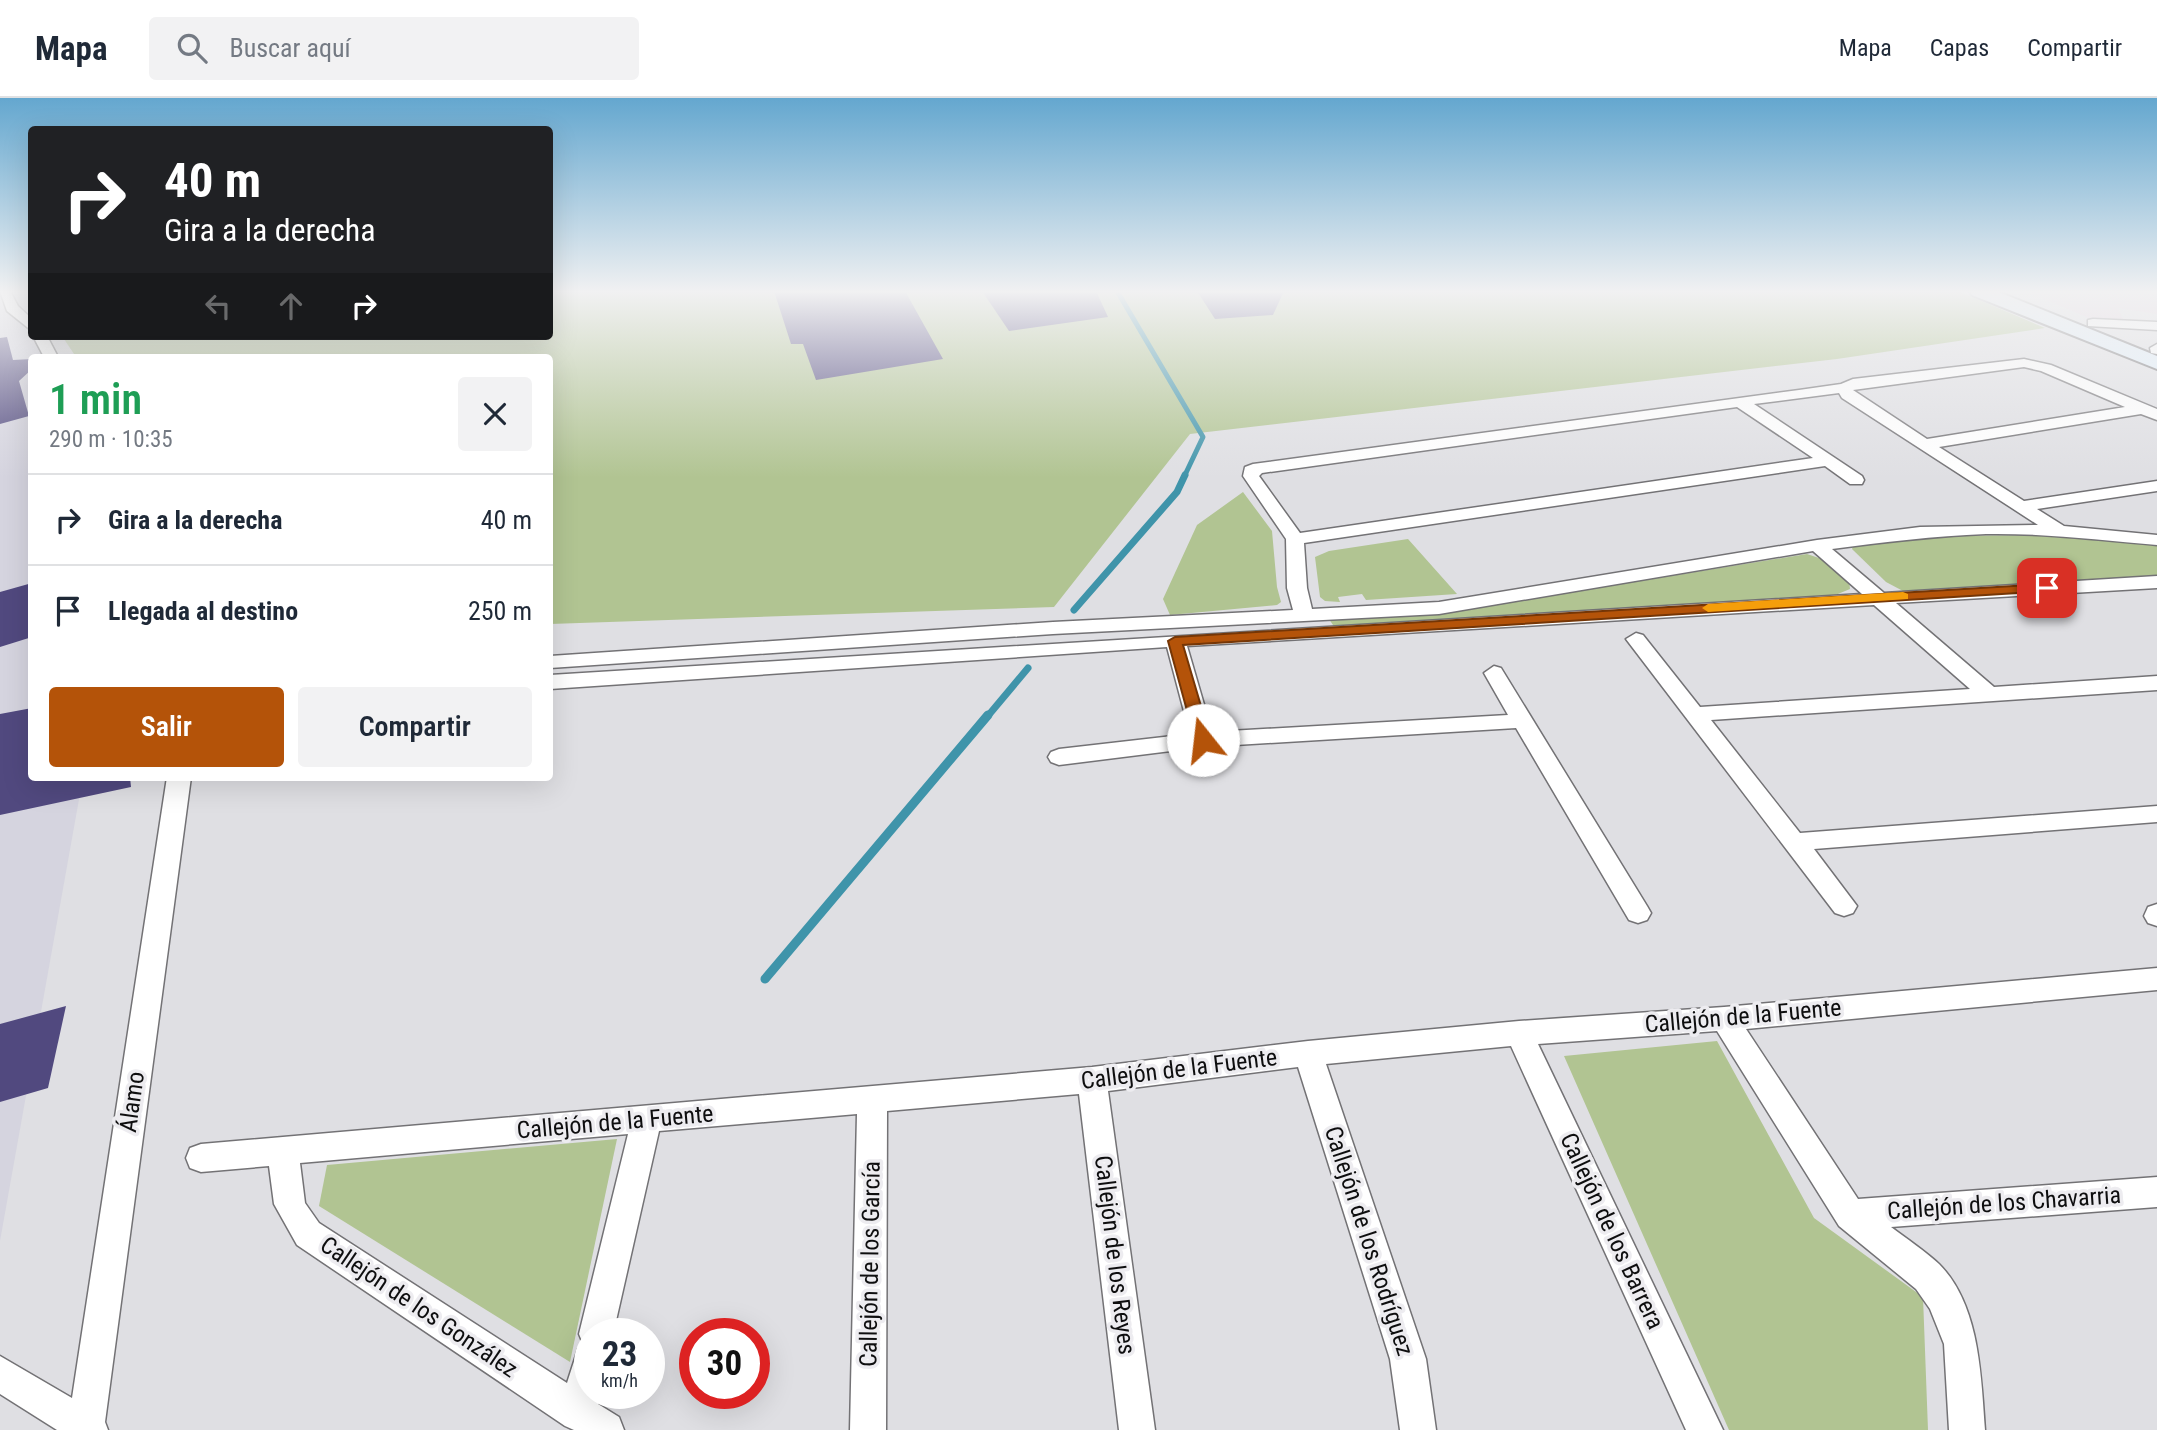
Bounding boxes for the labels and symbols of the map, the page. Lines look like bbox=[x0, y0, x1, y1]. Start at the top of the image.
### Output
pin bbox=[2017, 558, 2077, 618]
position arrow bbox=[1166, 703, 1240, 777]
street label: Callejón de la Fuente bbox=[1644, 993, 1842, 1039]
street label: Callejón de la Fuente bbox=[1079, 1043, 1279, 1095]
street label: Álamo bbox=[114, 1070, 150, 1134]
street label: Callejón de la Fuente bbox=[516, 1099, 714, 1145]
street label: Callejón de los Rodríguez bbox=[1319, 1123, 1419, 1359]
street label: Callejón de los Barrera bbox=[1554, 1128, 1670, 1334]
street label: Callejón de los Reyes bbox=[1089, 1154, 1141, 1356]
street label: Callejón de los García bbox=[854, 1161, 886, 1367]
street label: Callejón de los Chavarria bbox=[1886, 1181, 2122, 1225]
street label: Callejón de los González bbox=[315, 1231, 523, 1383]
speed limit sign: 30 bbox=[679, 1318, 770, 1409]

